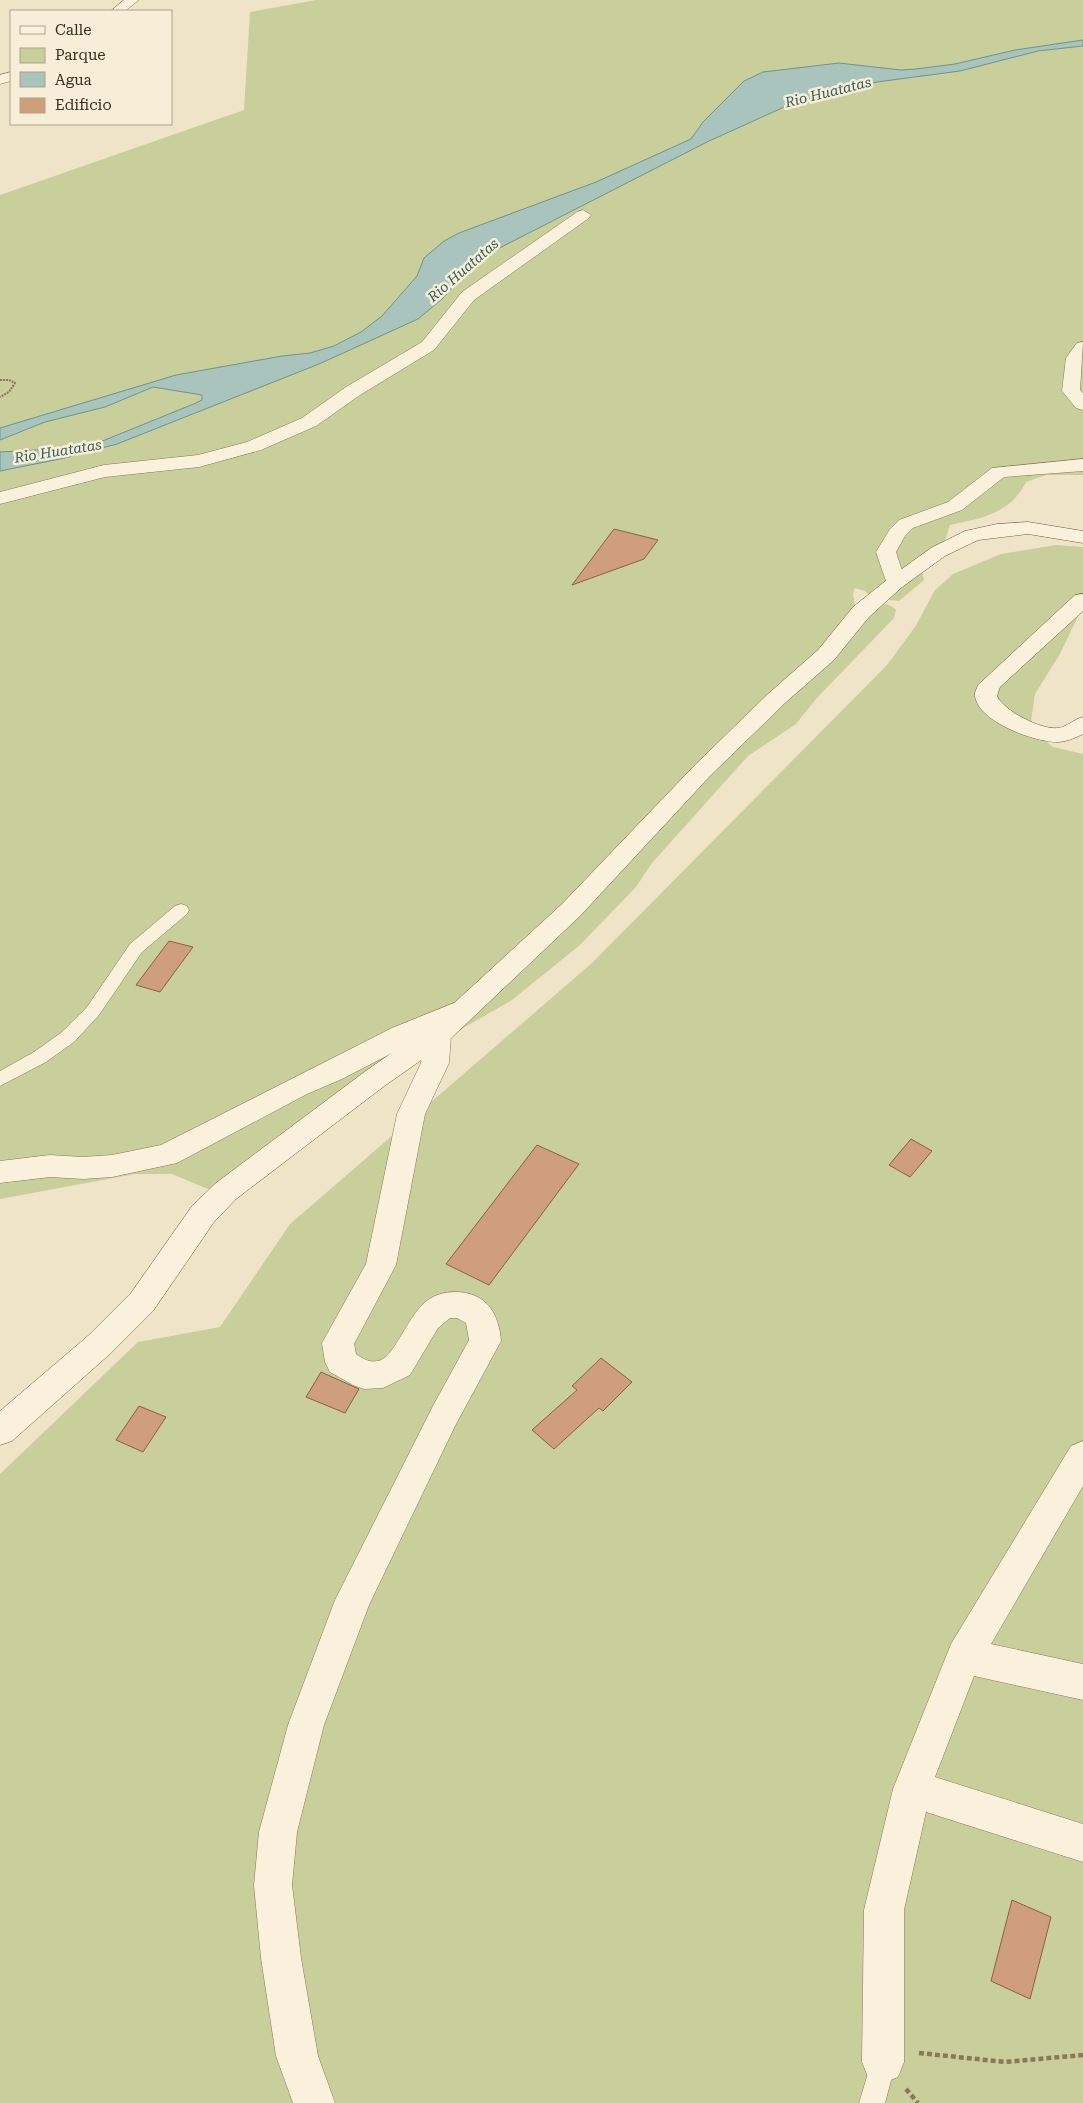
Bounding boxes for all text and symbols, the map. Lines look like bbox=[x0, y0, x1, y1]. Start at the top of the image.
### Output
legend bbox=[10, 10, 172, 125]
text: Calle bbox=[55, 21, 91, 39]
text: Parque bbox=[55, 46, 106, 64]
text: Agua bbox=[55, 71, 92, 89]
water label: Rio Huatatas bbox=[782, 73, 873, 111]
text: Edificio bbox=[55, 96, 112, 114]
water label: Rio Huatatas bbox=[424, 235, 502, 306]
water label: Rio Huatatas bbox=[12, 436, 103, 466]

